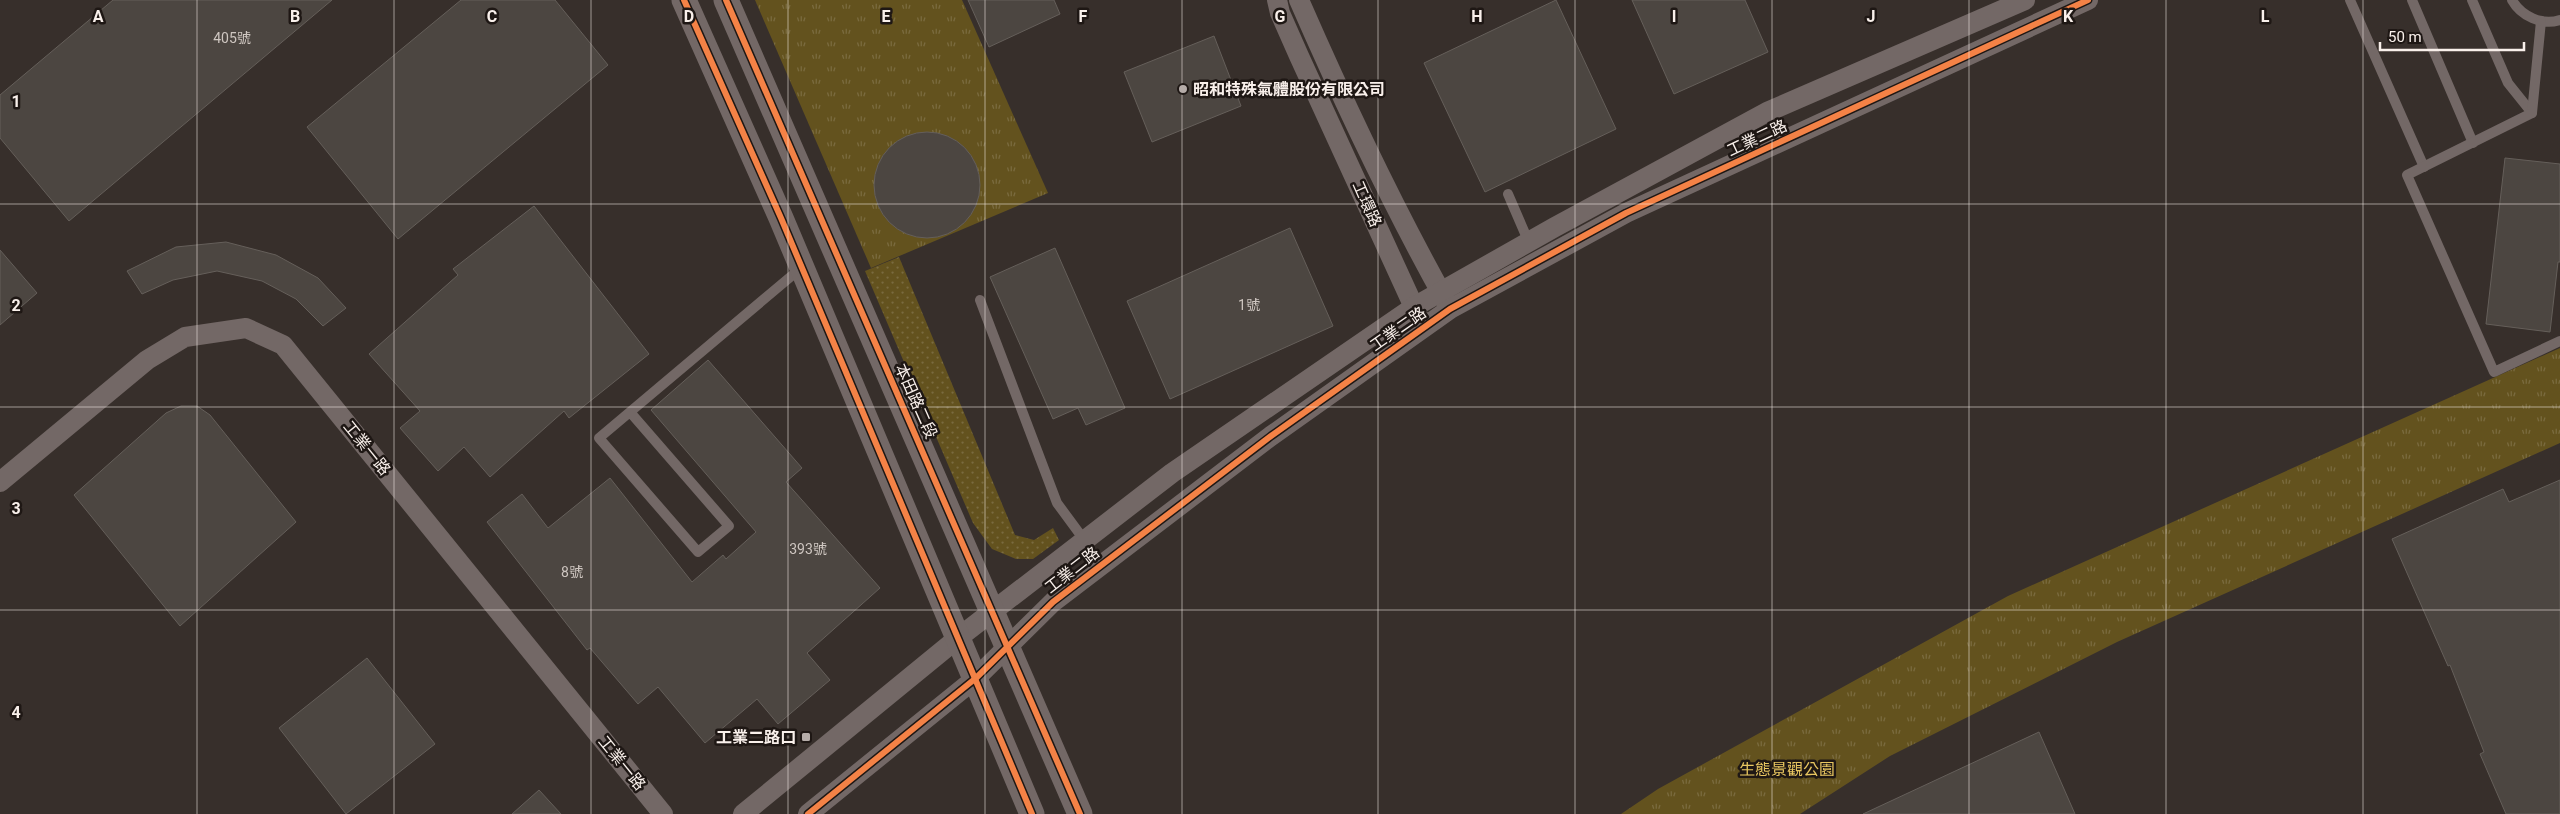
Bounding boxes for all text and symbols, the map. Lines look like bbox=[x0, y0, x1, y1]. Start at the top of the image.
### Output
text: A bbox=[93, 7, 104, 26]
text: B bbox=[290, 7, 300, 26]
text: C bbox=[487, 7, 497, 26]
text: D bbox=[684, 7, 694, 26]
text: E bbox=[882, 7, 891, 26]
text: F bbox=[1079, 7, 1088, 26]
text: G bbox=[1275, 7, 1286, 26]
text: H bbox=[1471, 7, 1483, 26]
text: I bbox=[1672, 7, 1676, 26]
text: J bbox=[1867, 7, 1875, 26]
text: K bbox=[2063, 7, 2074, 26]
text: L bbox=[2261, 7, 2270, 26]
scale bar bbox=[2380, 20, 2524, 52]
text: 50 m bbox=[2388, 28, 2422, 46]
house number: 405號 bbox=[213, 30, 251, 46]
place label: 昭和特殊氣體股份有限公司 bbox=[1193, 80, 1385, 99]
marker: 昭和特殊氣體股份有限公司 bbox=[1177, 83, 1189, 95]
text: 1 bbox=[11, 92, 21, 111]
street label: 工業二路 bbox=[1724, 116, 1790, 160]
street label: 工環路 bbox=[1349, 178, 1385, 230]
text: 2 bbox=[11, 296, 21, 315]
house number: 1號 bbox=[1238, 297, 1260, 313]
street label: 工業二路 bbox=[1366, 303, 1430, 355]
street label: 本田路二段 bbox=[891, 361, 941, 441]
street label: 工業一路 bbox=[339, 417, 395, 479]
text: 3 bbox=[11, 499, 21, 518]
house number: 393號 bbox=[789, 541, 827, 557]
street label: 工業二路 bbox=[1041, 543, 1103, 597]
house number: 8號 bbox=[561, 564, 583, 580]
text: 4 bbox=[11, 703, 21, 722]
place label: 工業二路口 bbox=[716, 728, 796, 747]
marker: 工業二路口 bbox=[800, 731, 812, 743]
street label: 工業一路 bbox=[594, 732, 650, 794]
park label: 生態景觀公園 bbox=[1739, 760, 1835, 779]

